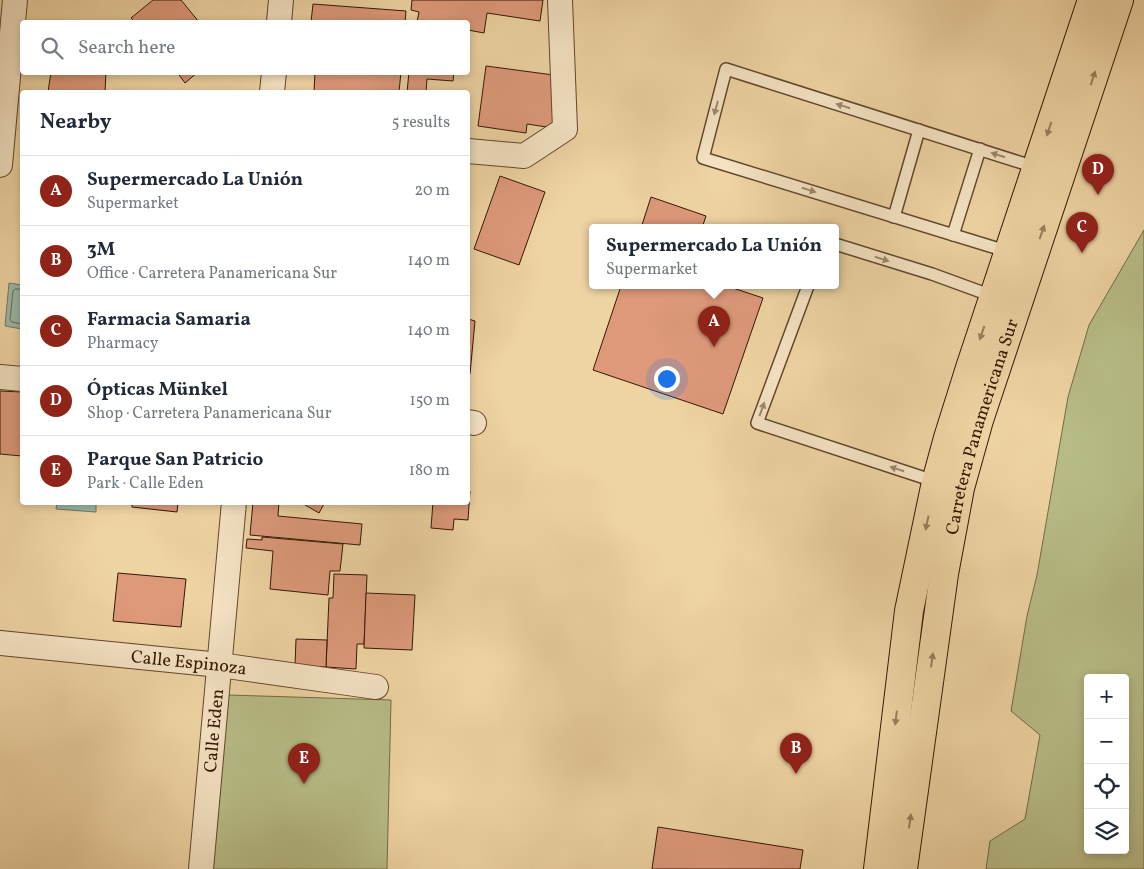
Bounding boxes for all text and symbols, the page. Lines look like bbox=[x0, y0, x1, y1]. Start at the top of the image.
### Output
search box bbox=[20, 20, 470, 75]
icon: search bbox=[38, 34, 66, 62]
text: Search here bbox=[78, 35, 175, 61]
one-way arrow bbox=[1090, 71, 1097, 86]
one-way arrow bbox=[712, 100, 720, 116]
one-way arrow bbox=[835, 102, 850, 109]
text: Nearby bbox=[40, 108, 111, 137]
text: 5 results bbox=[392, 112, 450, 134]
one-way arrow bbox=[1045, 122, 1053, 137]
one-way arrow bbox=[990, 151, 1005, 158]
pin: D bbox=[1082, 154, 1114, 195]
text: Supermercado La Unión bbox=[87, 167, 303, 193]
text: A bbox=[50, 180, 62, 202]
text: 20 m bbox=[415, 180, 450, 202]
one-way arrow bbox=[801, 187, 816, 195]
text: Supermarket bbox=[87, 193, 179, 215]
pin: C bbox=[1066, 212, 1098, 253]
popup bbox=[589, 224, 839, 289]
one-way arrow bbox=[1038, 225, 1046, 240]
text: Supermercado La Unión bbox=[606, 233, 822, 259]
text: 3M bbox=[87, 237, 115, 263]
text: B bbox=[51, 250, 61, 272]
text: 140 m bbox=[408, 250, 450, 272]
one-way arrow bbox=[875, 255, 890, 263]
text: Supermarket bbox=[606, 259, 698, 281]
text: Office · Carretera Panamericana Sur bbox=[87, 263, 337, 285]
pin: A bbox=[698, 306, 730, 347]
text: Farmacia Samaria bbox=[87, 307, 251, 333]
street label: Carretera Panamericana Sur bbox=[941, 316, 1026, 537]
text: C bbox=[51, 320, 61, 342]
text: 140 m bbox=[408, 320, 450, 342]
one-way arrow bbox=[978, 326, 985, 341]
text: Pharmacy bbox=[87, 333, 158, 355]
your location bbox=[654, 366, 680, 392]
text: Ópticas Münkel bbox=[87, 377, 228, 403]
text: D bbox=[50, 390, 62, 412]
text: 150 m bbox=[409, 390, 450, 412]
one-way arrow bbox=[758, 401, 766, 416]
text: Shop · Carretera Panamericana Sur bbox=[87, 403, 331, 425]
text: Parque San Patricio bbox=[87, 447, 263, 473]
text: E bbox=[51, 460, 61, 482]
text: 180 m bbox=[409, 460, 450, 482]
one-way arrow bbox=[889, 465, 904, 473]
text: Park · Calle Eden bbox=[87, 473, 204, 495]
one-way arrow bbox=[923, 516, 931, 532]
street label: Calle Espinoza bbox=[130, 645, 248, 683]
one-way arrow bbox=[928, 651, 936, 667]
map controls bbox=[1084, 674, 1129, 854]
button: + bbox=[1084, 674, 1129, 719]
street label: Calle Eden bbox=[199, 688, 231, 774]
one-way arrow bbox=[892, 710, 900, 726]
button: − bbox=[1084, 719, 1129, 764]
pin: B bbox=[780, 733, 812, 774]
pin: E bbox=[288, 743, 320, 784]
button: locate bbox=[1084, 764, 1129, 809]
button: layers bbox=[1084, 809, 1129, 854]
one-way arrow bbox=[906, 812, 914, 828]

